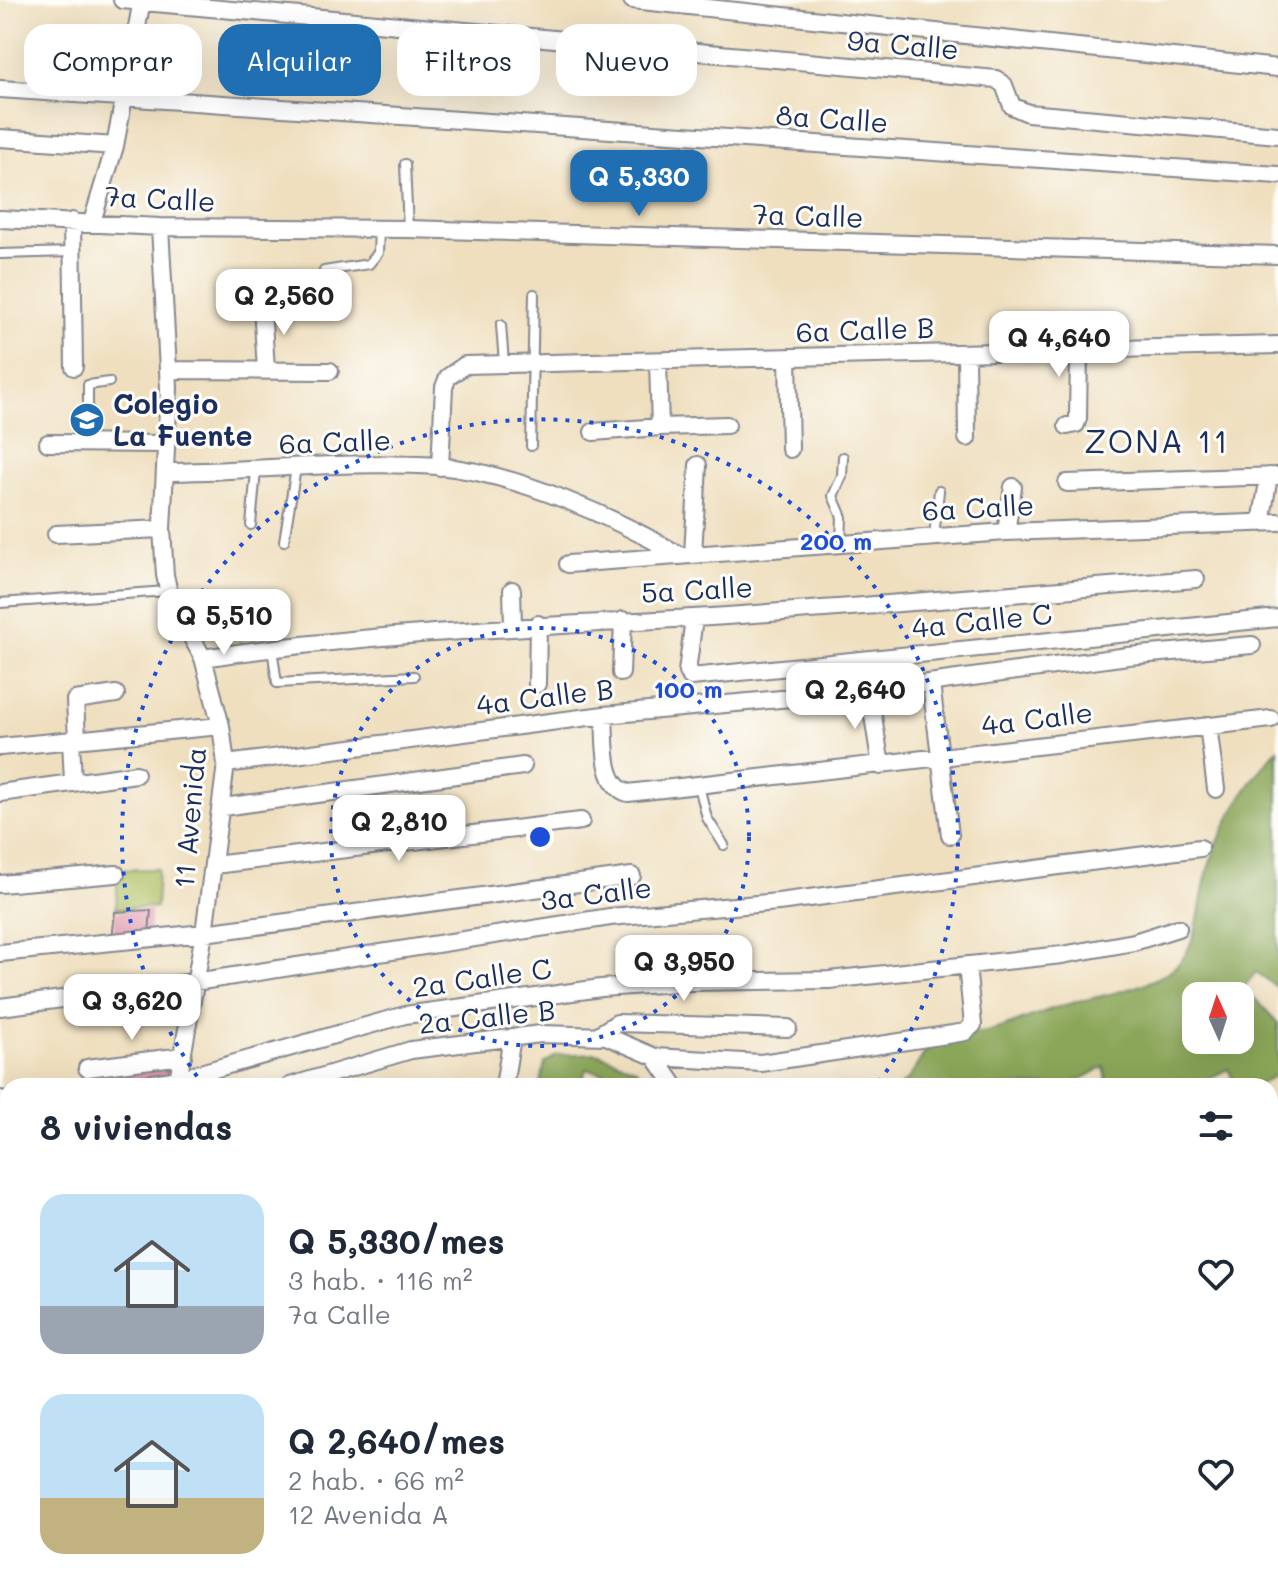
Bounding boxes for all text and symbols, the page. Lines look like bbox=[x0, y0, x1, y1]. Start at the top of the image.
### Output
street label: 9a Calle bbox=[846, 21, 960, 67]
chip: Comprar bbox=[24, 24, 202, 96]
chip: Alquilar bbox=[218, 24, 381, 96]
chip: Filtros bbox=[397, 24, 540, 96]
chip: Nuevo bbox=[556, 24, 697, 96]
street label: 8a Calle bbox=[775, 96, 889, 140]
pin: Q 5,330 bbox=[565, 150, 713, 218]
text: Q 5,330 bbox=[588, 159, 690, 193]
street label: 7a Calle bbox=[104, 177, 216, 219]
street label: 7a Calle bbox=[752, 195, 864, 235]
pin: Q 2,560 bbox=[210, 269, 358, 337]
text: Q 2,560 bbox=[234, 278, 334, 312]
street label: 6a Calle B bbox=[795, 309, 935, 349]
pin: Q 4,640 bbox=[985, 311, 1133, 379]
text: Q 4,640 bbox=[1007, 320, 1111, 354]
place label: Colegio La Fuente bbox=[113, 385, 252, 453]
school or university icon: Colegio La Fuente bbox=[68, 401, 106, 439]
district label: ZONA 11 bbox=[1084, 419, 1230, 461]
street label: 6a Calle bbox=[278, 421, 392, 461]
street label: 6a Calle bbox=[921, 486, 1035, 528]
text: 200 m bbox=[800, 525, 872, 556]
street label: 5a Calle bbox=[640, 568, 754, 610]
pin: Q 5,510 bbox=[150, 589, 298, 657]
street label: 4a Calle C bbox=[910, 595, 1054, 645]
text: Q 5,510 bbox=[176, 598, 272, 632]
pin: Q 2,640 bbox=[781, 663, 929, 731]
street label: 4a Calle B bbox=[474, 670, 616, 722]
text: Q 2,640 bbox=[804, 672, 906, 706]
text: 100 m bbox=[653, 673, 723, 704]
street label: 4a Calle bbox=[979, 693, 1094, 743]
street label: 11 Avenida bbox=[165, 746, 213, 890]
pin: Q 2,810 bbox=[325, 795, 473, 863]
text: Q 2,810 bbox=[350, 804, 448, 838]
centre of rings bbox=[526, 823, 554, 851]
street label: 3a Calle bbox=[538, 868, 653, 918]
pin: Q 3,950 bbox=[610, 935, 758, 1003]
text: Q 3,950 bbox=[633, 944, 735, 978]
street label: 2a Calle C bbox=[410, 949, 554, 1005]
pin: Q 3,620 bbox=[58, 974, 206, 1042]
north arrow bbox=[1182, 982, 1254, 1054]
map controls bbox=[1182, 982, 1254, 1054]
text: Q 3,620 bbox=[82, 983, 182, 1017]
street label: 2a Calle B bbox=[417, 991, 557, 1041]
text: 8 viviendas bbox=[40, 1104, 232, 1149]
icon: filters bbox=[1194, 1104, 1238, 1148]
text: Q 5,330/mes bbox=[288, 1218, 505, 1263]
icon: home bbox=[104, 1226, 200, 1322]
icon: heart bbox=[1194, 1252, 1238, 1296]
text: 3 hab. · 116 m² bbox=[288, 1263, 472, 1297]
text: 7a Calle bbox=[288, 1297, 391, 1331]
text: Q 2,640/mes bbox=[288, 1418, 505, 1463]
icon: home bbox=[104, 1426, 200, 1522]
icon: heart bbox=[1194, 1452, 1238, 1496]
text: 2 hab. · 66 m² bbox=[288, 1463, 464, 1497]
text: 12 Avenida A bbox=[288, 1497, 449, 1531]

